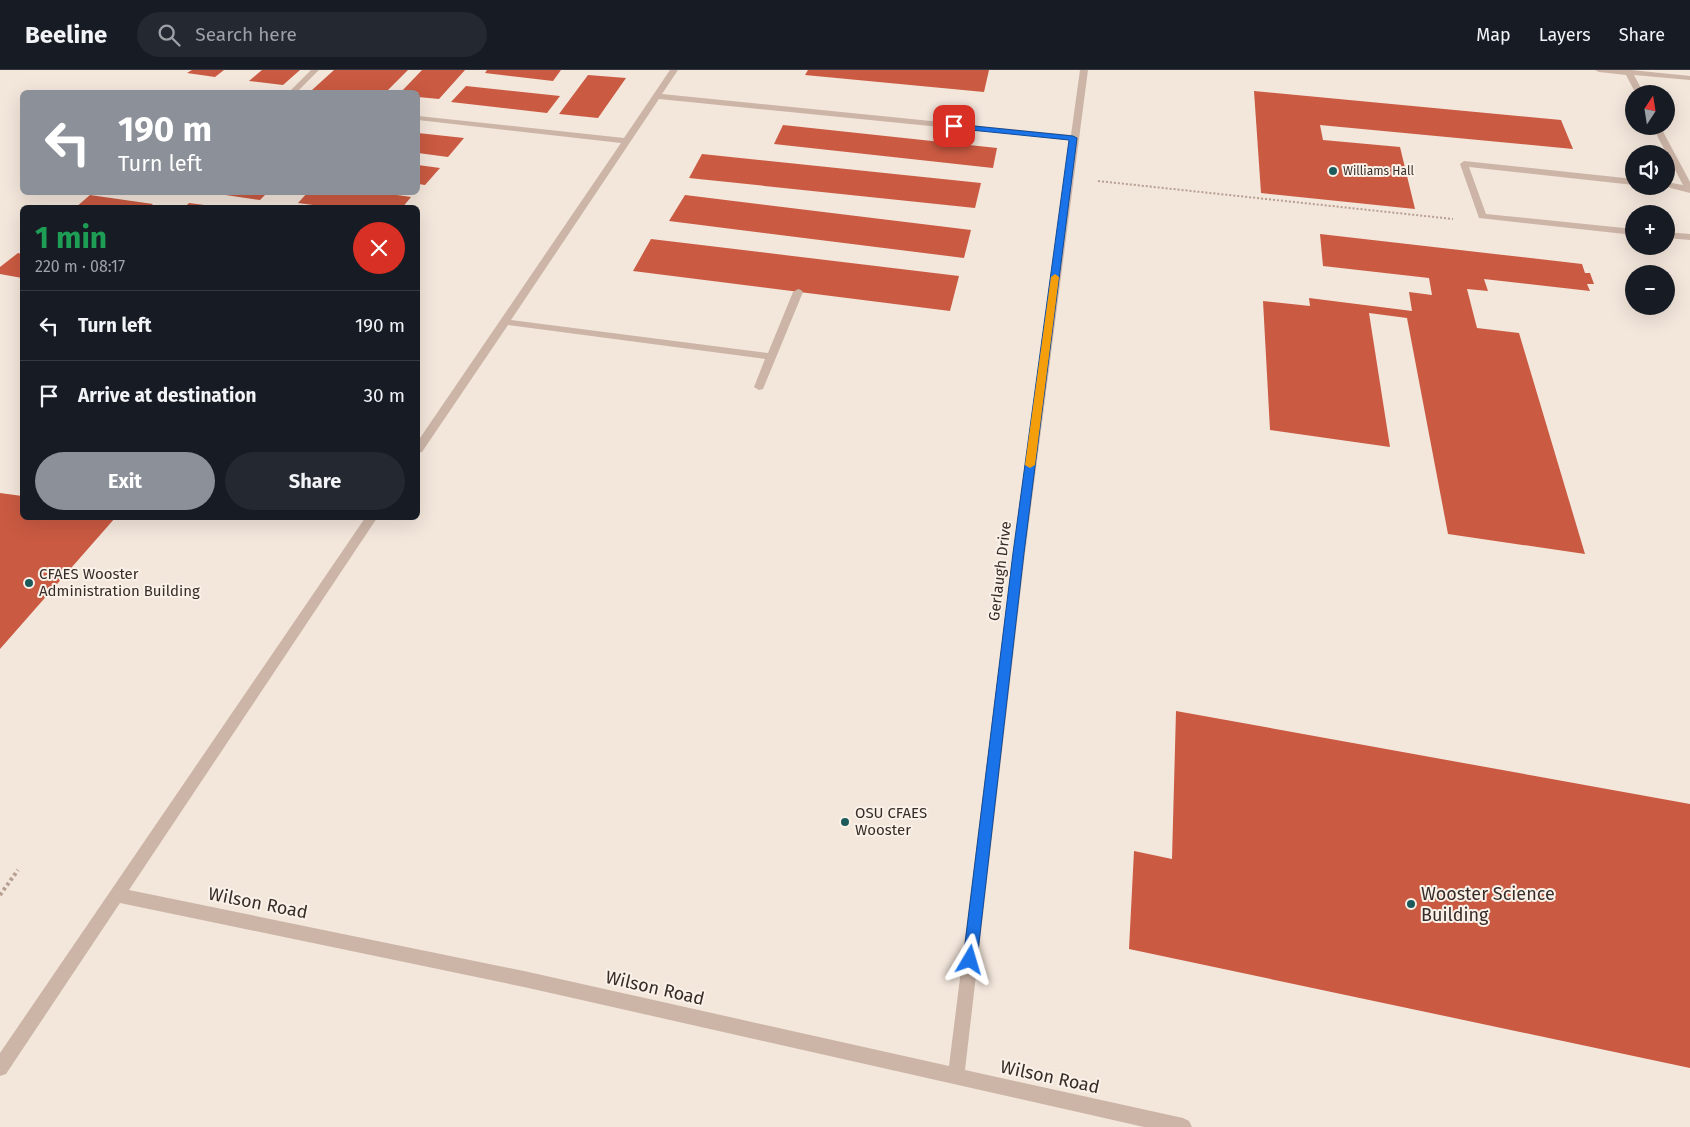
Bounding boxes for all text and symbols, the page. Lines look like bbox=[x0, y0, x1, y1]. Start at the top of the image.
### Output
search box bbox=[137, 12, 487, 57]
text: Beeline bbox=[25, 21, 107, 49]
icon: search bbox=[155, 21, 183, 49]
text: Search here bbox=[195, 23, 297, 46]
text: Map bbox=[1476, 24, 1511, 46]
text: Layers bbox=[1539, 24, 1591, 46]
text: Share bbox=[1619, 24, 1665, 46]
north arrow bbox=[1625, 85, 1675, 135]
map controls bbox=[1625, 85, 1675, 315]
pin bbox=[933, 105, 975, 147]
text: 190 m bbox=[118, 108, 212, 150]
icon: left bbox=[35, 110, 100, 175]
icon: arrive bbox=[940, 112, 968, 140]
button: sound bbox=[1625, 145, 1675, 195]
text: Turn left bbox=[118, 150, 202, 177]
place label: Williams Hall bbox=[1343, 164, 1414, 178]
marker: Williams Hall bbox=[1327, 165, 1339, 177]
button: + bbox=[1625, 205, 1675, 255]
text: 1 min bbox=[35, 220, 107, 256]
button: close bbox=[353, 222, 405, 274]
text: 220 m · 08:17 bbox=[35, 257, 125, 276]
button: − bbox=[1625, 265, 1675, 315]
icon: left bbox=[35, 312, 63, 340]
text: Turn left bbox=[78, 314, 152, 337]
text: 190 m bbox=[355, 314, 405, 337]
icon: arrive bbox=[35, 382, 63, 410]
text: Arrive at destination bbox=[78, 384, 257, 407]
text: 30 m bbox=[364, 384, 405, 407]
button: Exit bbox=[35, 452, 215, 510]
button: Share bbox=[225, 452, 405, 510]
street label: Gerlaugh Drive bbox=[985, 520, 1015, 622]
place label: CFAES Wooster Administration Building bbox=[39, 565, 200, 600]
marker: CFAES Wooster Administration Building bbox=[23, 577, 35, 589]
place label: OSU CFAES Wooster bbox=[855, 804, 927, 839]
marker: OSU CFAES Wooster bbox=[839, 816, 851, 828]
street label: Wilson Road bbox=[206, 883, 310, 923]
place label: Wooster Science Building bbox=[1421, 883, 1555, 926]
marker: Wooster Science Building bbox=[1405, 898, 1417, 910]
position arrow bbox=[943, 933, 995, 985]
street label: Wilson Road bbox=[603, 966, 707, 1010]
street label: Wilson Road bbox=[998, 1056, 1102, 1098]

